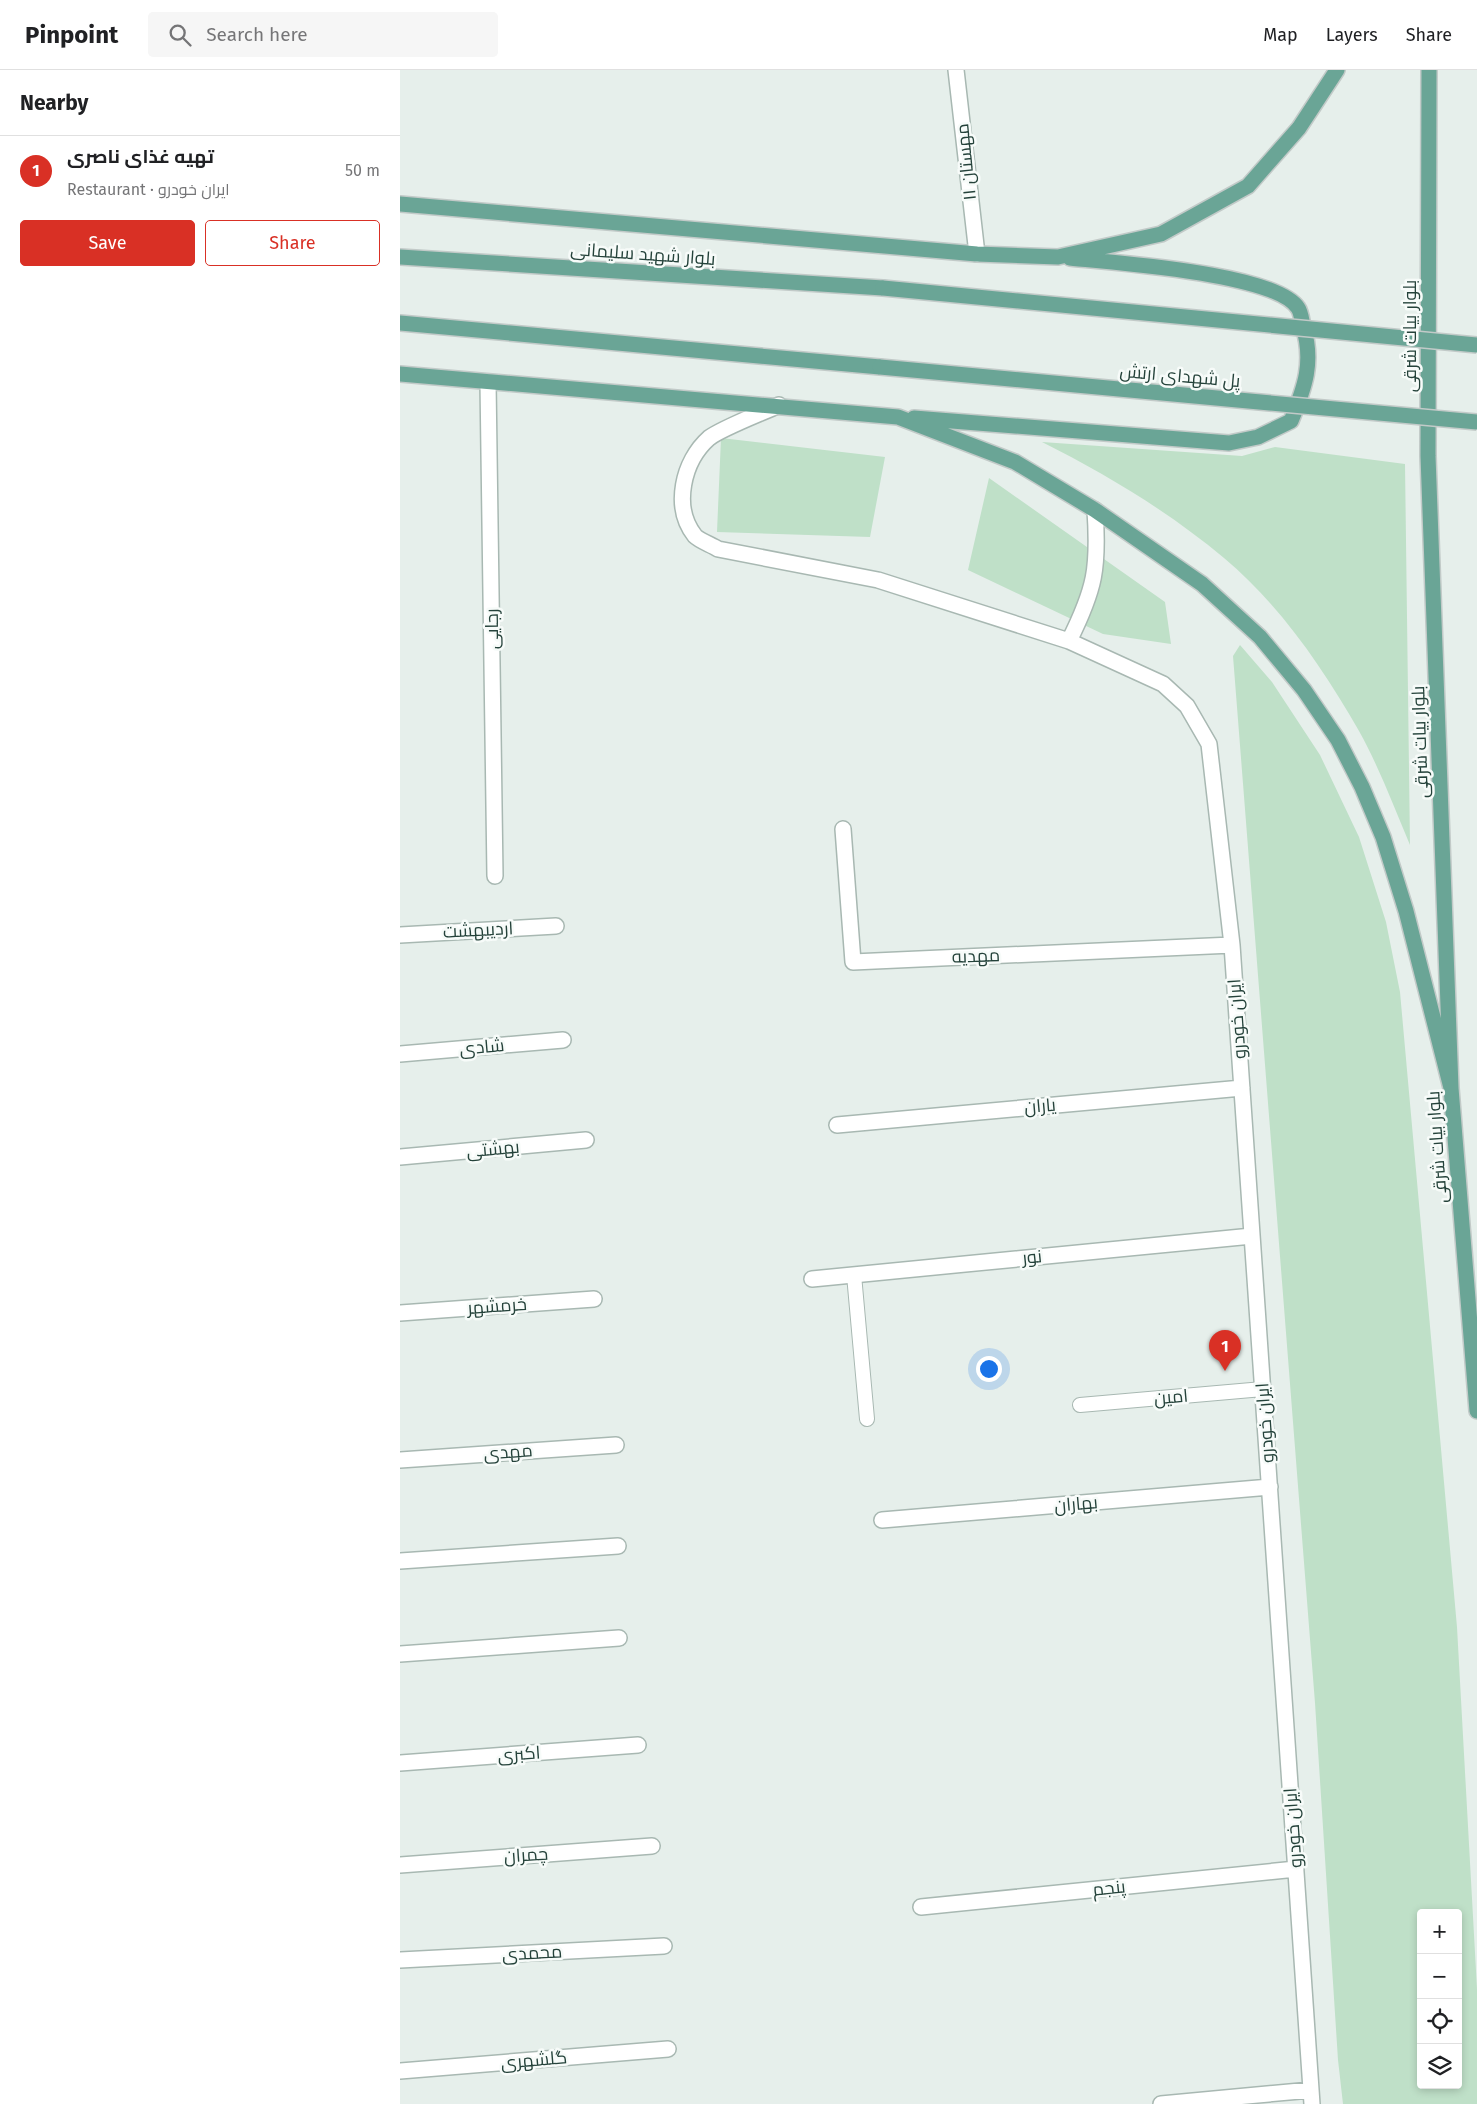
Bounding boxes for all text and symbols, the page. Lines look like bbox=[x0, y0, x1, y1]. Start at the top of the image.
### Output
search box bbox=[148, 12, 498, 57]
text: Pinpoint bbox=[25, 21, 118, 49]
icon: search bbox=[166, 21, 194, 49]
text: Search here bbox=[206, 23, 308, 46]
text: Map bbox=[1263, 24, 1298, 46]
text: Layers bbox=[1326, 24, 1378, 46]
text: Share bbox=[1406, 24, 1452, 46]
text: Nearby bbox=[20, 90, 88, 116]
street label: مهستان ۱۱ bbox=[951, 122, 981, 202]
text: تهیه غذای ناصری bbox=[67, 145, 214, 168]
text: 1 bbox=[32, 161, 40, 180]
text: 50 m bbox=[345, 161, 380, 180]
text: Restaurant · ایران خودرو bbox=[67, 180, 229, 199]
button: Save bbox=[20, 220, 195, 266]
button: Share bbox=[205, 220, 380, 266]
street label: بلوار شهید سلیمانی bbox=[570, 238, 716, 270]
street label: بلوار بیات شرقی bbox=[1399, 280, 1421, 392]
street label: پل شهدای ارتش bbox=[1119, 360, 1241, 393]
street label: رجایی bbox=[481, 608, 503, 650]
street label: بلوار بیات شرقی bbox=[1407, 685, 1433, 799]
street label: اردیبهشت bbox=[442, 917, 514, 943]
street label: مهدیه bbox=[951, 944, 1001, 968]
street label: ایران خودرو bbox=[1223, 978, 1251, 1060]
street label: شادی bbox=[459, 1034, 505, 1060]
street label: بلوار بیات شرقی bbox=[1422, 1090, 1452, 1204]
street label: یاران bbox=[1023, 1094, 1057, 1118]
street label: بهشتی bbox=[465, 1136, 521, 1162]
street label: نور bbox=[1020, 1245, 1043, 1269]
street label: خرمشهر bbox=[465, 1293, 528, 1319]
pin: 1 bbox=[1209, 1330, 1241, 1371]
your location bbox=[976, 1356, 1002, 1382]
street label: ایران خودرو bbox=[1251, 1382, 1279, 1464]
street label: امین bbox=[1153, 1385, 1189, 1409]
street label: مهدی bbox=[483, 1439, 533, 1465]
street label: بهاران bbox=[1053, 1491, 1099, 1517]
street label: اکبری bbox=[497, 1742, 541, 1766]
street label: ایران خودرو bbox=[1279, 1787, 1307, 1869]
street label: چمران bbox=[503, 1842, 549, 1869]
street label: پنجم bbox=[1092, 1875, 1127, 1902]
map controls bbox=[1417, 1909, 1462, 2089]
button: + bbox=[1417, 1909, 1462, 1954]
street label: محمدی bbox=[501, 1940, 563, 1966]
button: − bbox=[1417, 1954, 1462, 1999]
button: locate bbox=[1417, 1999, 1462, 2044]
button: layers bbox=[1417, 2044, 1462, 2089]
street label: گلشهری bbox=[500, 2046, 568, 2074]

